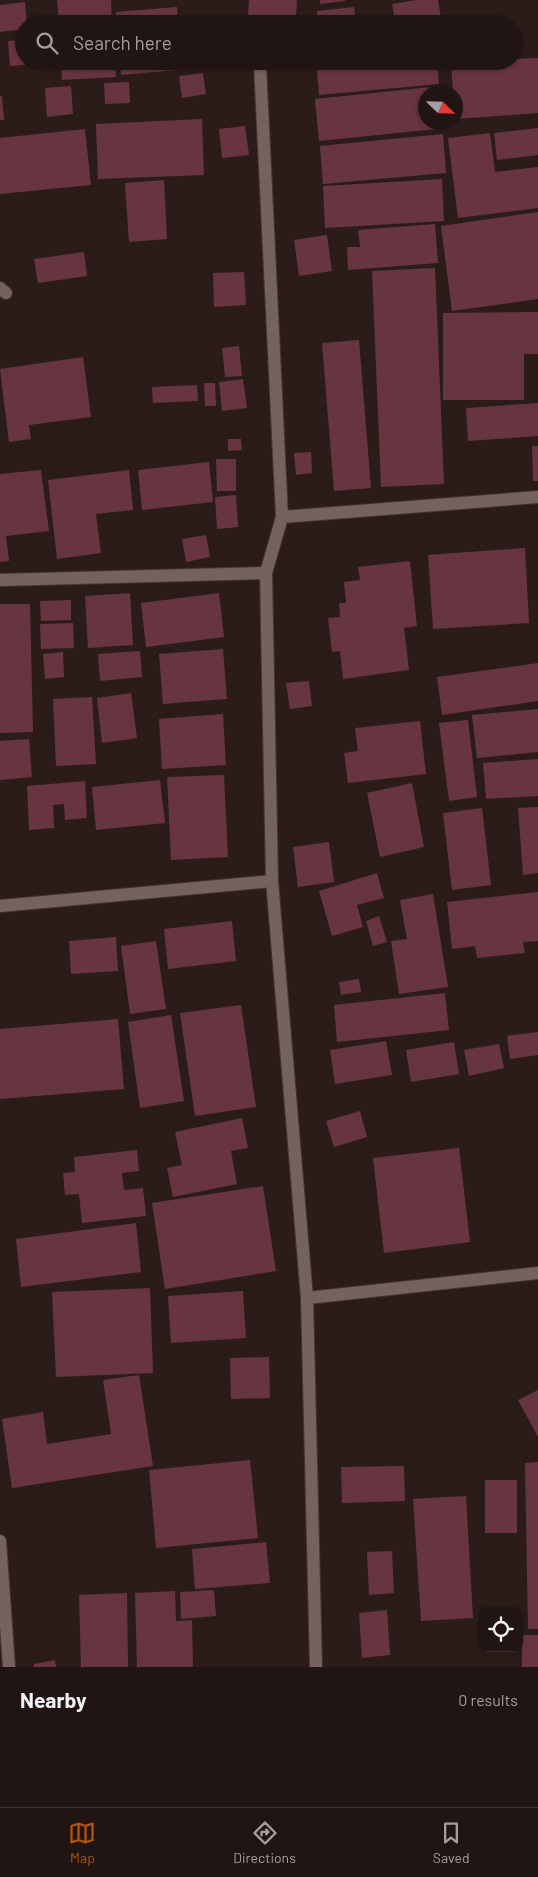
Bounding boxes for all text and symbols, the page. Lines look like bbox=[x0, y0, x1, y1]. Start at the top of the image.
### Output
search box bbox=[15, 15, 523, 70]
icon: search bbox=[33, 29, 61, 57]
text: Search here bbox=[73, 31, 172, 54]
north arrow bbox=[418, 85, 463, 130]
map controls bbox=[478, 1607, 523, 1652]
button: locate bbox=[478, 1607, 523, 1652]
text: Nearby bbox=[20, 1687, 86, 1712]
text: 0 results bbox=[458, 1690, 518, 1709]
tab: Map bbox=[68, 1819, 96, 1866]
tab: Directions bbox=[233, 1819, 296, 1866]
tab: Saved bbox=[433, 1819, 470, 1866]

